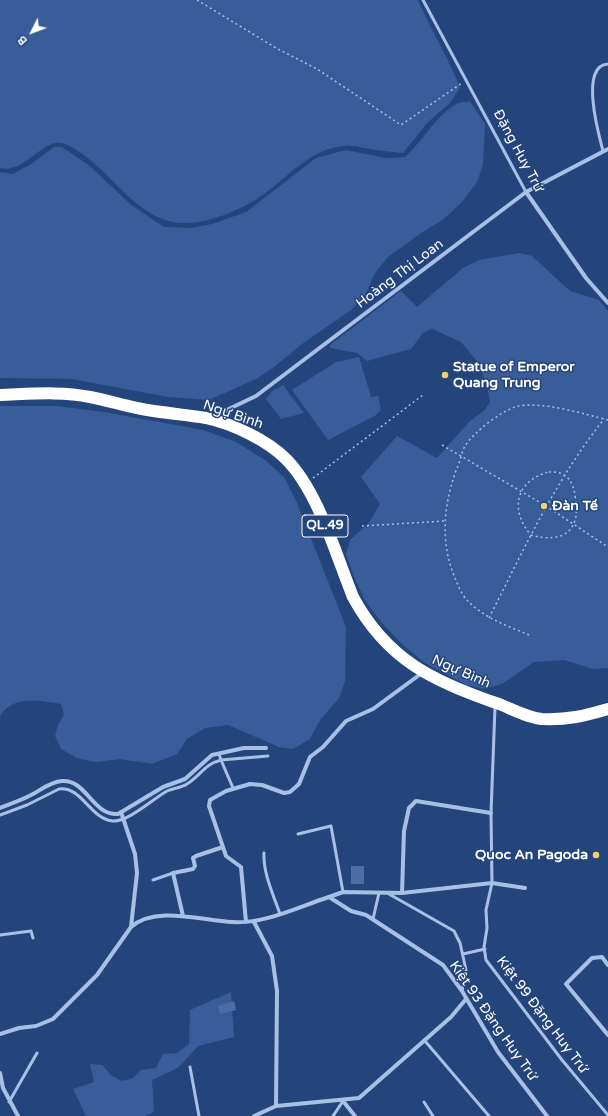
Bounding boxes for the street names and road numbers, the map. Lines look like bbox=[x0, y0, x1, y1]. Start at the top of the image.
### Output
street label: Đặng Huy Trứ bbox=[489, 107, 547, 195]
street label: Hoàng Thị Loan bbox=[353, 236, 447, 312]
street label: Ngự Bình bbox=[201, 397, 265, 433]
road number: QL.49 bbox=[302, 515, 348, 537]
street label: Ngự Bình bbox=[429, 652, 493, 692]
street label: Kiệt 99 Đặng Huy Trứ bbox=[493, 953, 591, 1077]
street label: Kiệt 93 Đặng Huy Trứ bbox=[445, 958, 541, 1084]

